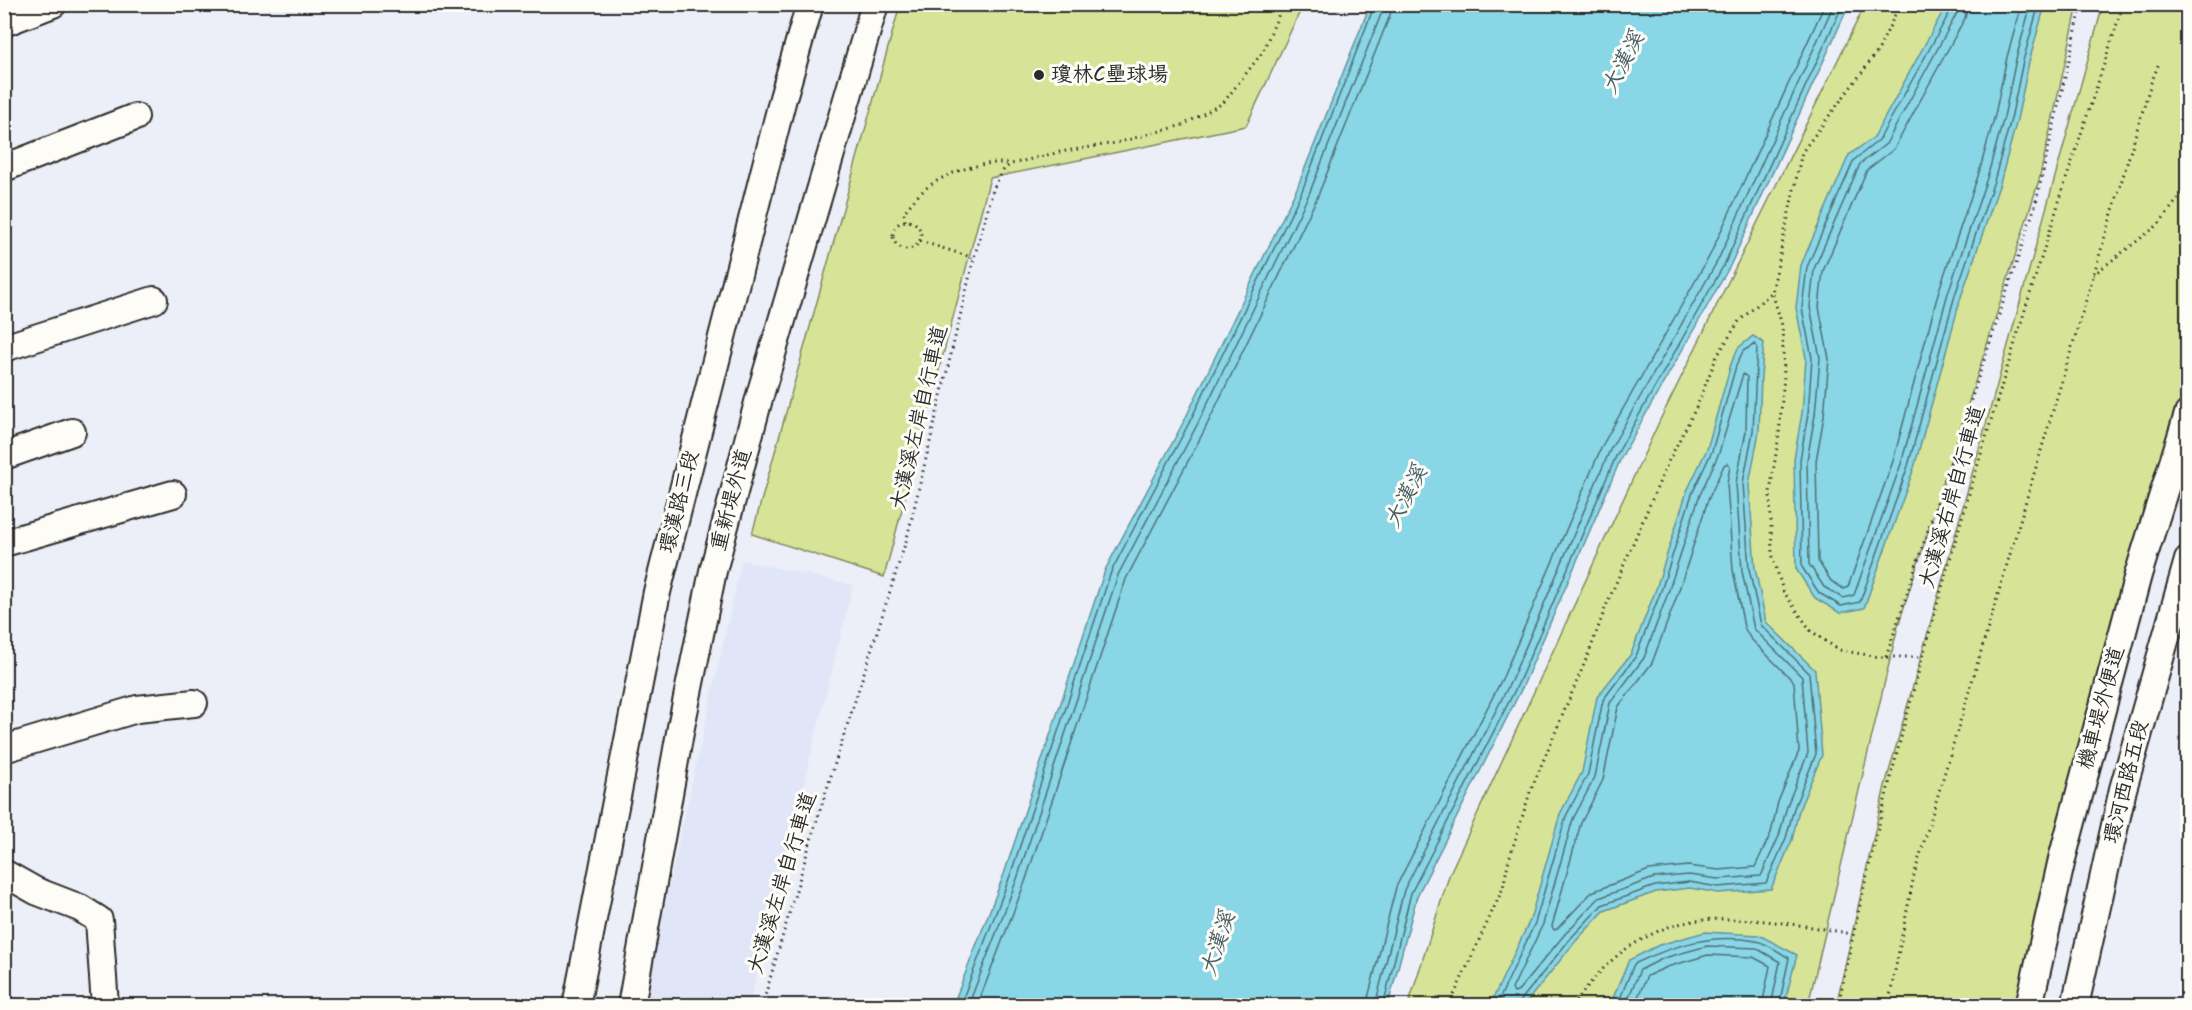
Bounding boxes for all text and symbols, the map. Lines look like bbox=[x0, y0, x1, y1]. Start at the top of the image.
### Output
water label: 大漢溪 bbox=[1593, 25, 1655, 100]
place label: 瓊林C壘球場 bbox=[1051, 59, 1169, 92]
marker: 瓊林C壘球場 bbox=[1032, 68, 1046, 82]
street label: 大漢溪左岸自行車道 bbox=[883, 322, 957, 514]
street label: 大漢溪右岸自行車道 bbox=[1911, 402, 1995, 592]
street label: 重新堤外道 bbox=[702, 445, 762, 555]
street label: 環漢路三段 bbox=[651, 447, 709, 557]
water label: 大漢溪 bbox=[1376, 459, 1438, 534]
street label: 機車堤外便道 bbox=[2070, 643, 2134, 773]
street label: 環河西路五段 bbox=[2096, 717, 2158, 847]
street label: 大漢溪左岸自行車道 bbox=[740, 788, 826, 978]
water label: 大漢溪 bbox=[1192, 906, 1246, 981]

